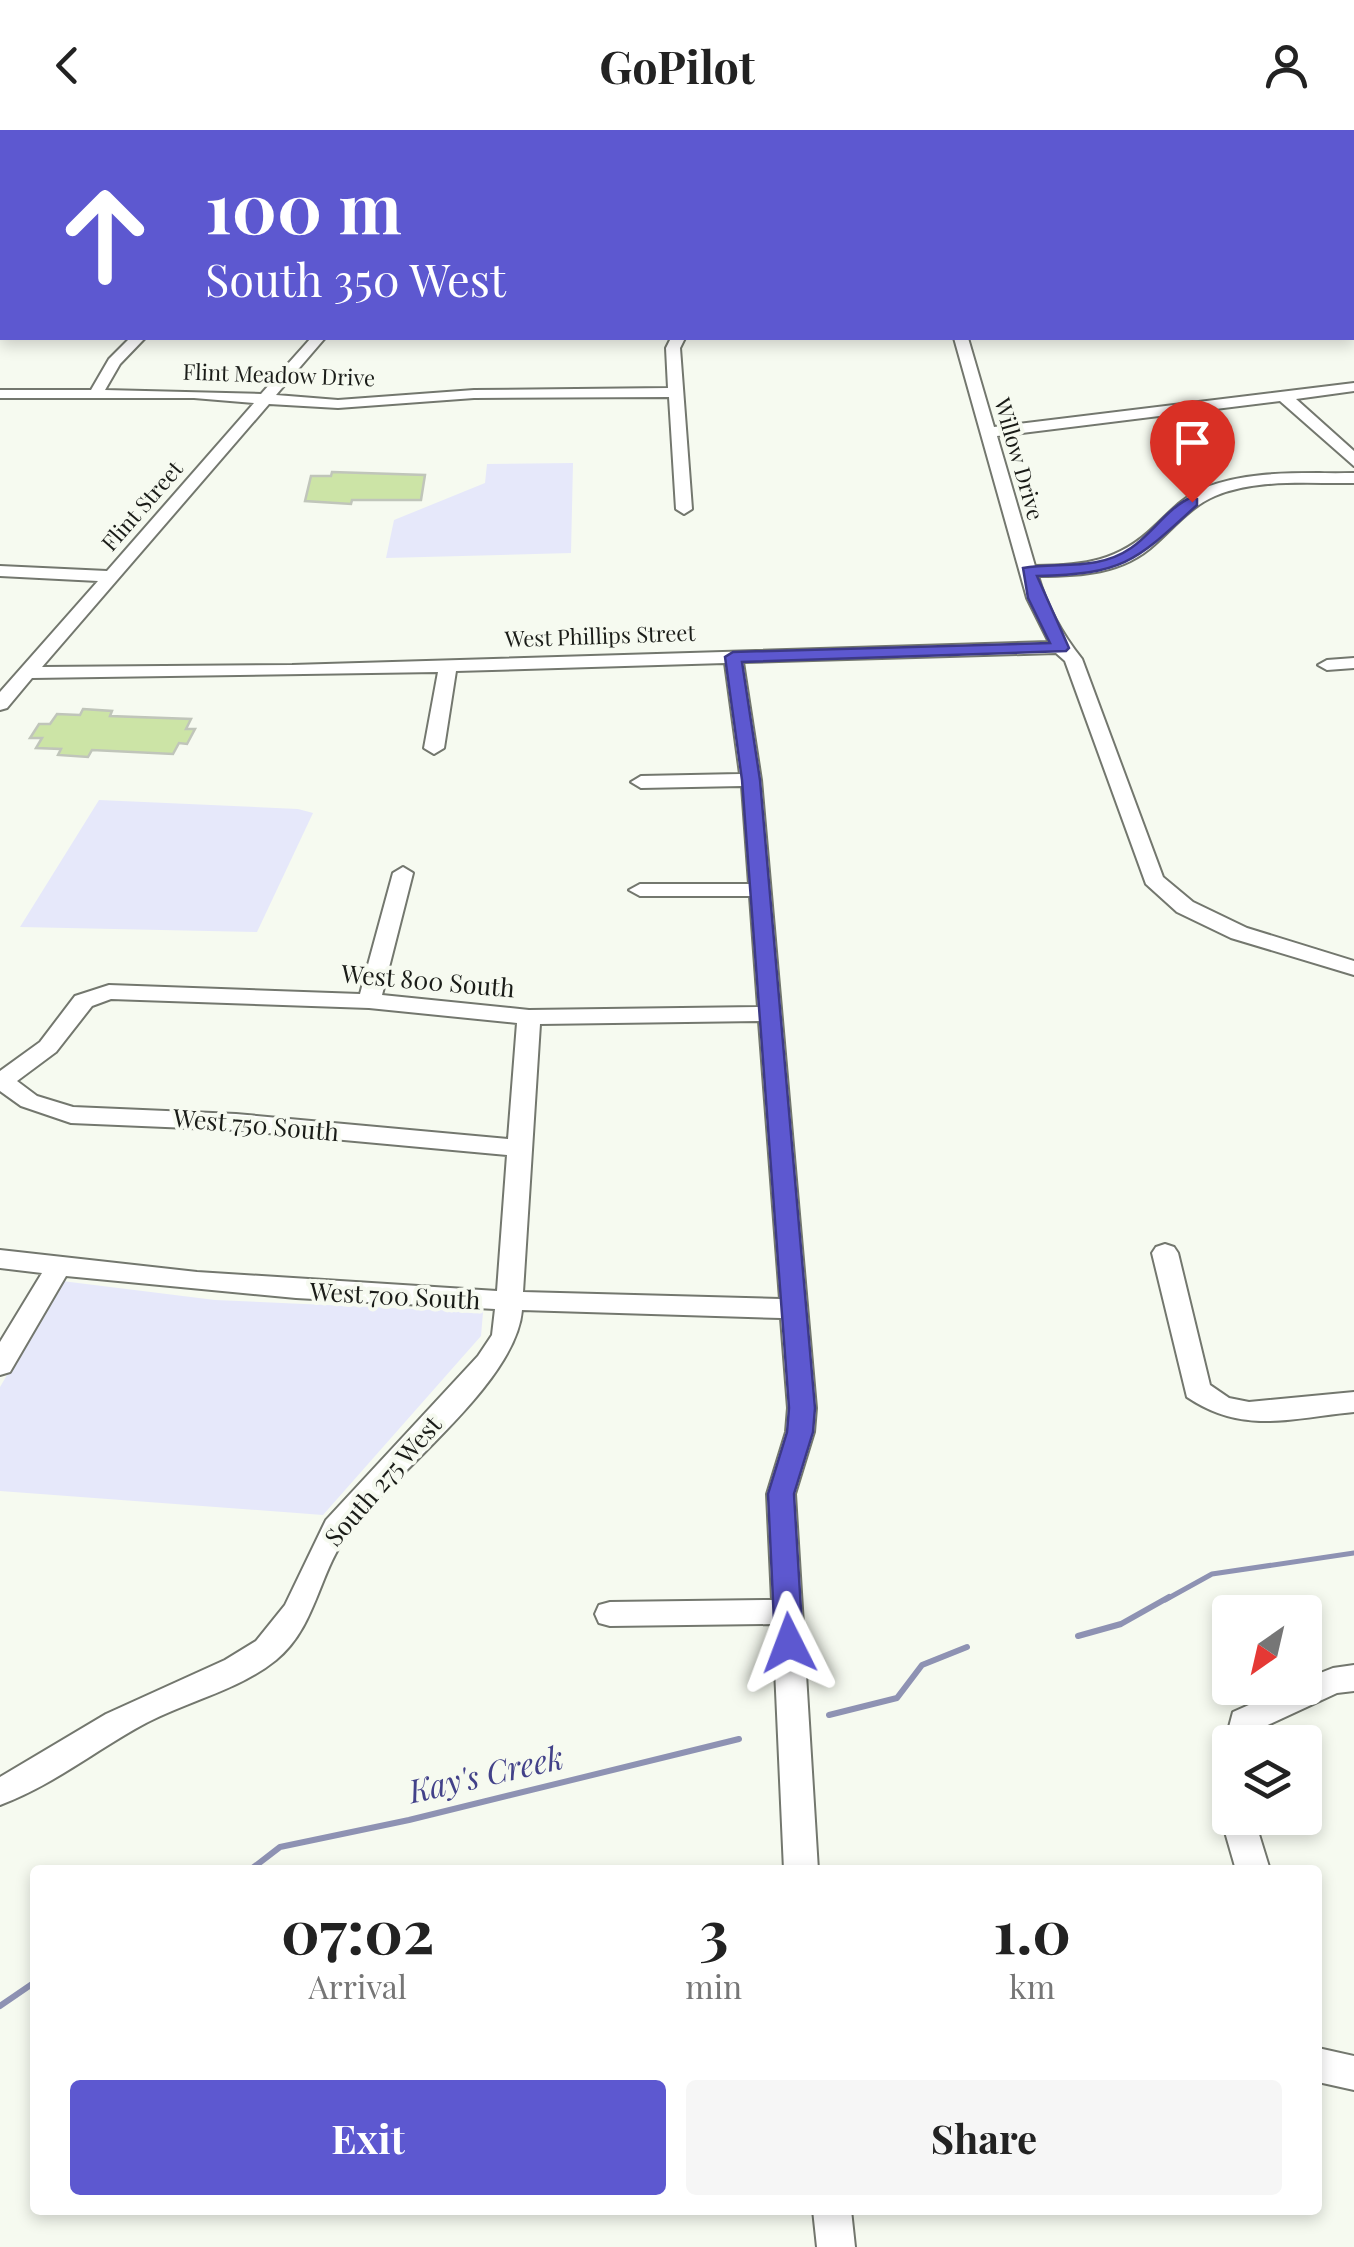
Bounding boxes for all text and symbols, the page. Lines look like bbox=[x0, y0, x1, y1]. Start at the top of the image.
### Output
text: GoPilot bbox=[599, 35, 755, 95]
icon: back bbox=[40, 38, 95, 93]
icon: person bbox=[1259, 38, 1314, 93]
text: 100 m bbox=[205, 158, 402, 252]
icon: ahead bbox=[40, 170, 170, 300]
text: South 350 West bbox=[205, 248, 506, 308]
street label: Flint Meadow Drive bbox=[182, 356, 376, 392]
street label: Willow Drive bbox=[988, 393, 1052, 523]
pin bbox=[1150, 400, 1235, 503]
icon: arrive bbox=[1165, 415, 1220, 470]
street label: Flint Street bbox=[94, 453, 190, 557]
street label: West Phillips Street bbox=[503, 617, 697, 653]
street label: West 800 South bbox=[339, 955, 516, 1004]
street label: West 750 South bbox=[171, 1100, 341, 1147]
street label: West 700 South bbox=[308, 1273, 482, 1315]
street label: South 275 West bbox=[316, 1407, 448, 1552]
position arrow bbox=[737, 1591, 841, 1695]
north arrow bbox=[1212, 1595, 1322, 1705]
map controls bbox=[1212, 1595, 1322, 1835]
button: layers bbox=[1212, 1725, 1322, 1835]
water label: Kay's Creek bbox=[402, 1734, 567, 1812]
text: 07:02 bbox=[281, 1889, 434, 1969]
text: 3 bbox=[699, 1889, 728, 1969]
text: 1.0 bbox=[993, 1889, 1071, 1969]
text: Arrival bbox=[308, 1964, 407, 2007]
text: min bbox=[685, 1964, 742, 2007]
text: km bbox=[1009, 1964, 1055, 2007]
button: Exit bbox=[70, 2080, 666, 2195]
button: Share bbox=[686, 2080, 1282, 2195]

